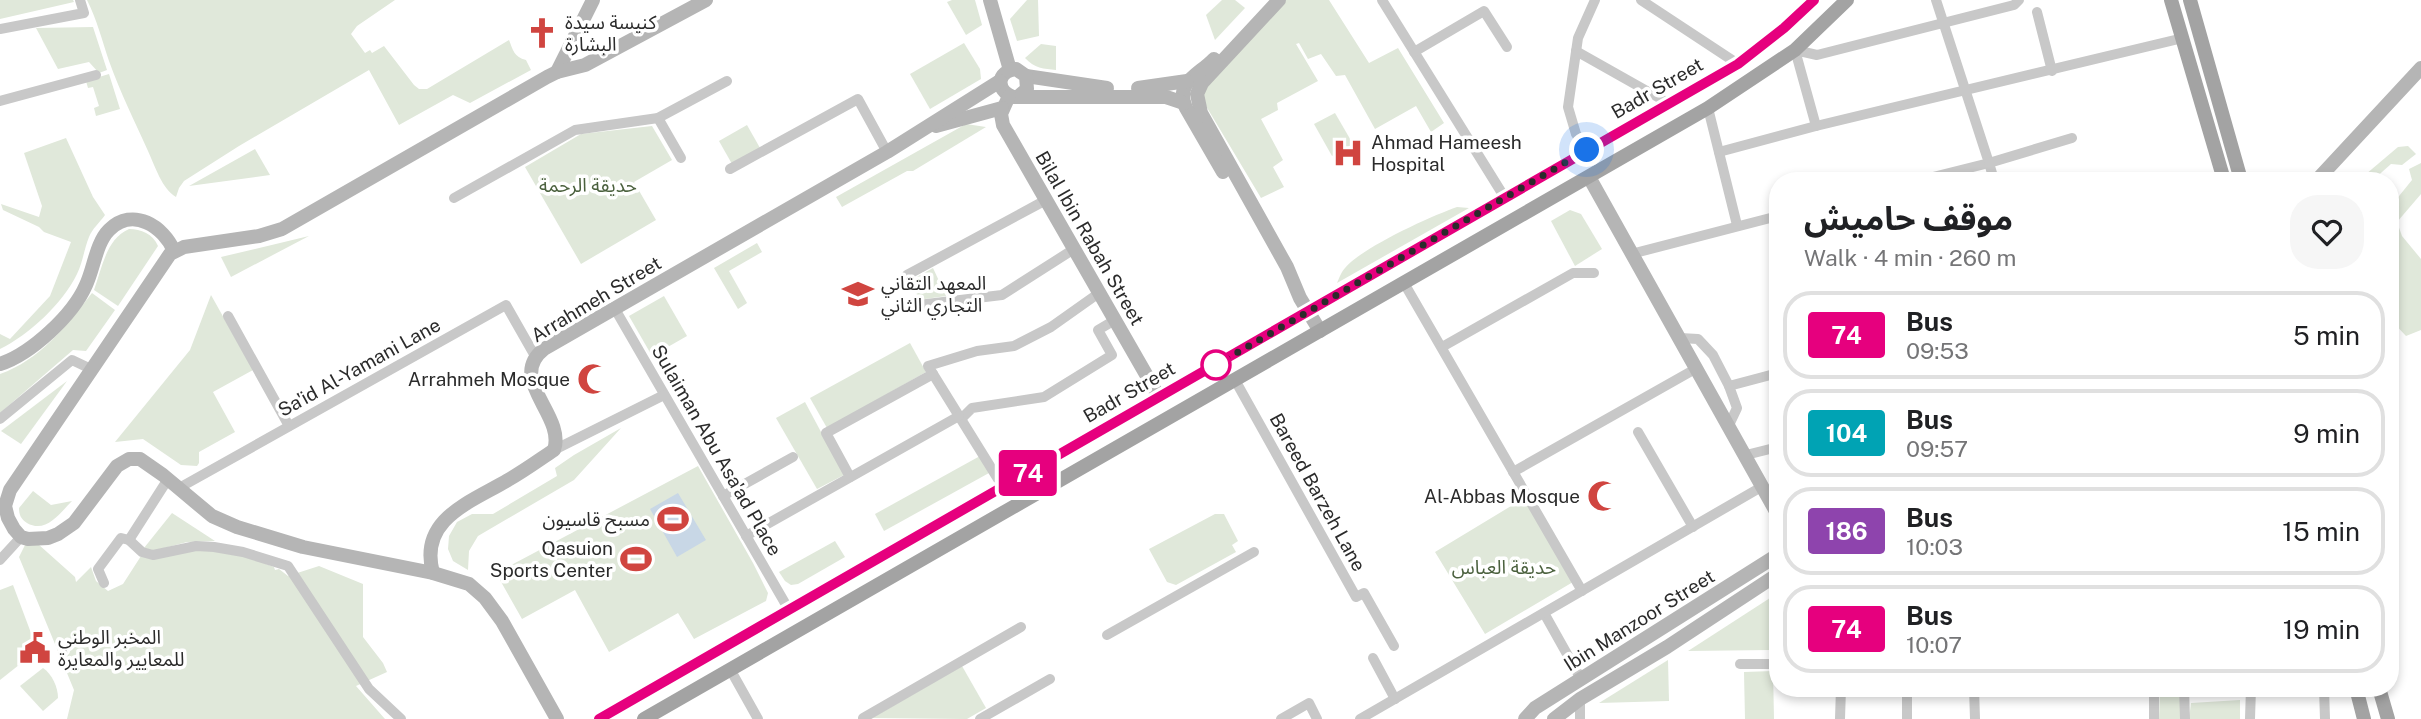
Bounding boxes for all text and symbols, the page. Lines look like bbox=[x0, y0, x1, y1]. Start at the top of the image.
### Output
place label: كنيسة سيدة البشارة bbox=[565, 11, 657, 56]
church icon: كنيسة سيدة البشارة bbox=[525, 16, 559, 50]
street label: Badr Street bbox=[1607, 53, 1707, 123]
place label: Ahmad Hameesh Hospital bbox=[1371, 131, 1522, 175]
your location bbox=[1569, 132, 1604, 167]
hospital icon: Ahmad Hameesh Hospital bbox=[1331, 136, 1365, 170]
street label: Bilal Ibin Rabah Street bbox=[1031, 147, 1149, 329]
park label: حديقة الرحمة bbox=[539, 174, 637, 197]
button: heart bbox=[2290, 195, 2364, 269]
text: موقف حاميش bbox=[1804, 199, 2013, 237]
text: Walk · 4 min · 260 m bbox=[1804, 244, 2017, 271]
street label: Arrahmeh Street bbox=[527, 252, 665, 346]
place label: المعهد التقاني التجاري الثاني bbox=[881, 272, 986, 320]
school or university icon: المعهد التقاني التجاري الثاني bbox=[841, 277, 875, 311]
text: Bus bbox=[1906, 306, 1953, 337]
street label: Sa'id Al-Yamani Lane bbox=[274, 313, 444, 421]
text: 5 min bbox=[2293, 320, 2360, 351]
text: 74 bbox=[1831, 321, 1862, 349]
text: 09:53 bbox=[1906, 337, 1969, 364]
street label: Sulaiman Abu Asa'ad Place bbox=[648, 341, 786, 559]
unlabelled marker bbox=[1201, 350, 1231, 380]
street label: Badr Street bbox=[1079, 357, 1179, 427]
mosque icon: Arrahmeh Mosque bbox=[576, 362, 610, 396]
place label: Arrahmeh Mosque bbox=[408, 368, 570, 390]
text: Bus bbox=[1906, 404, 1953, 435]
street label: Bareed Barzeh Lane bbox=[1265, 409, 1371, 575]
text: 9 min bbox=[2293, 418, 2360, 449]
text: 104 bbox=[1826, 419, 1867, 447]
text: 09:57 bbox=[1906, 435, 1968, 462]
line badge: 74 bbox=[996, 450, 1060, 496]
text: 74 bbox=[1013, 459, 1043, 487]
mosque icon: Al-Abbas Mosque bbox=[1586, 479, 1620, 513]
place label: Al-Abbas Mosque bbox=[1424, 485, 1580, 507]
sports icon: مسبح قاسيون bbox=[656, 502, 690, 536]
text: Bus bbox=[1906, 502, 1953, 533]
place label: مسبح قاسيون bbox=[542, 508, 650, 534]
text: 15 min bbox=[2282, 516, 2360, 547]
text: 186 bbox=[1825, 517, 1868, 545]
text: 10:03 bbox=[1906, 533, 1963, 560]
place label: Qasuion Sports Center bbox=[490, 537, 613, 581]
sports icon: Qasuion Sports Center bbox=[619, 542, 653, 576]
park label: حديقة العباس bbox=[1452, 556, 1556, 579]
street label: Ibin Manzoor Street bbox=[1560, 565, 1718, 675]
text: Bus bbox=[1906, 600, 1953, 631]
text: 19 min bbox=[2283, 614, 2360, 645]
text: 74 bbox=[1831, 615, 1862, 643]
place label: المخبر الوطني للمعايير والمعايرة bbox=[58, 626, 184, 671]
public building icon: المخبر الوطني للمعايير والمعايرة bbox=[18, 631, 52, 665]
text: 10:07 bbox=[1906, 631, 1962, 658]

